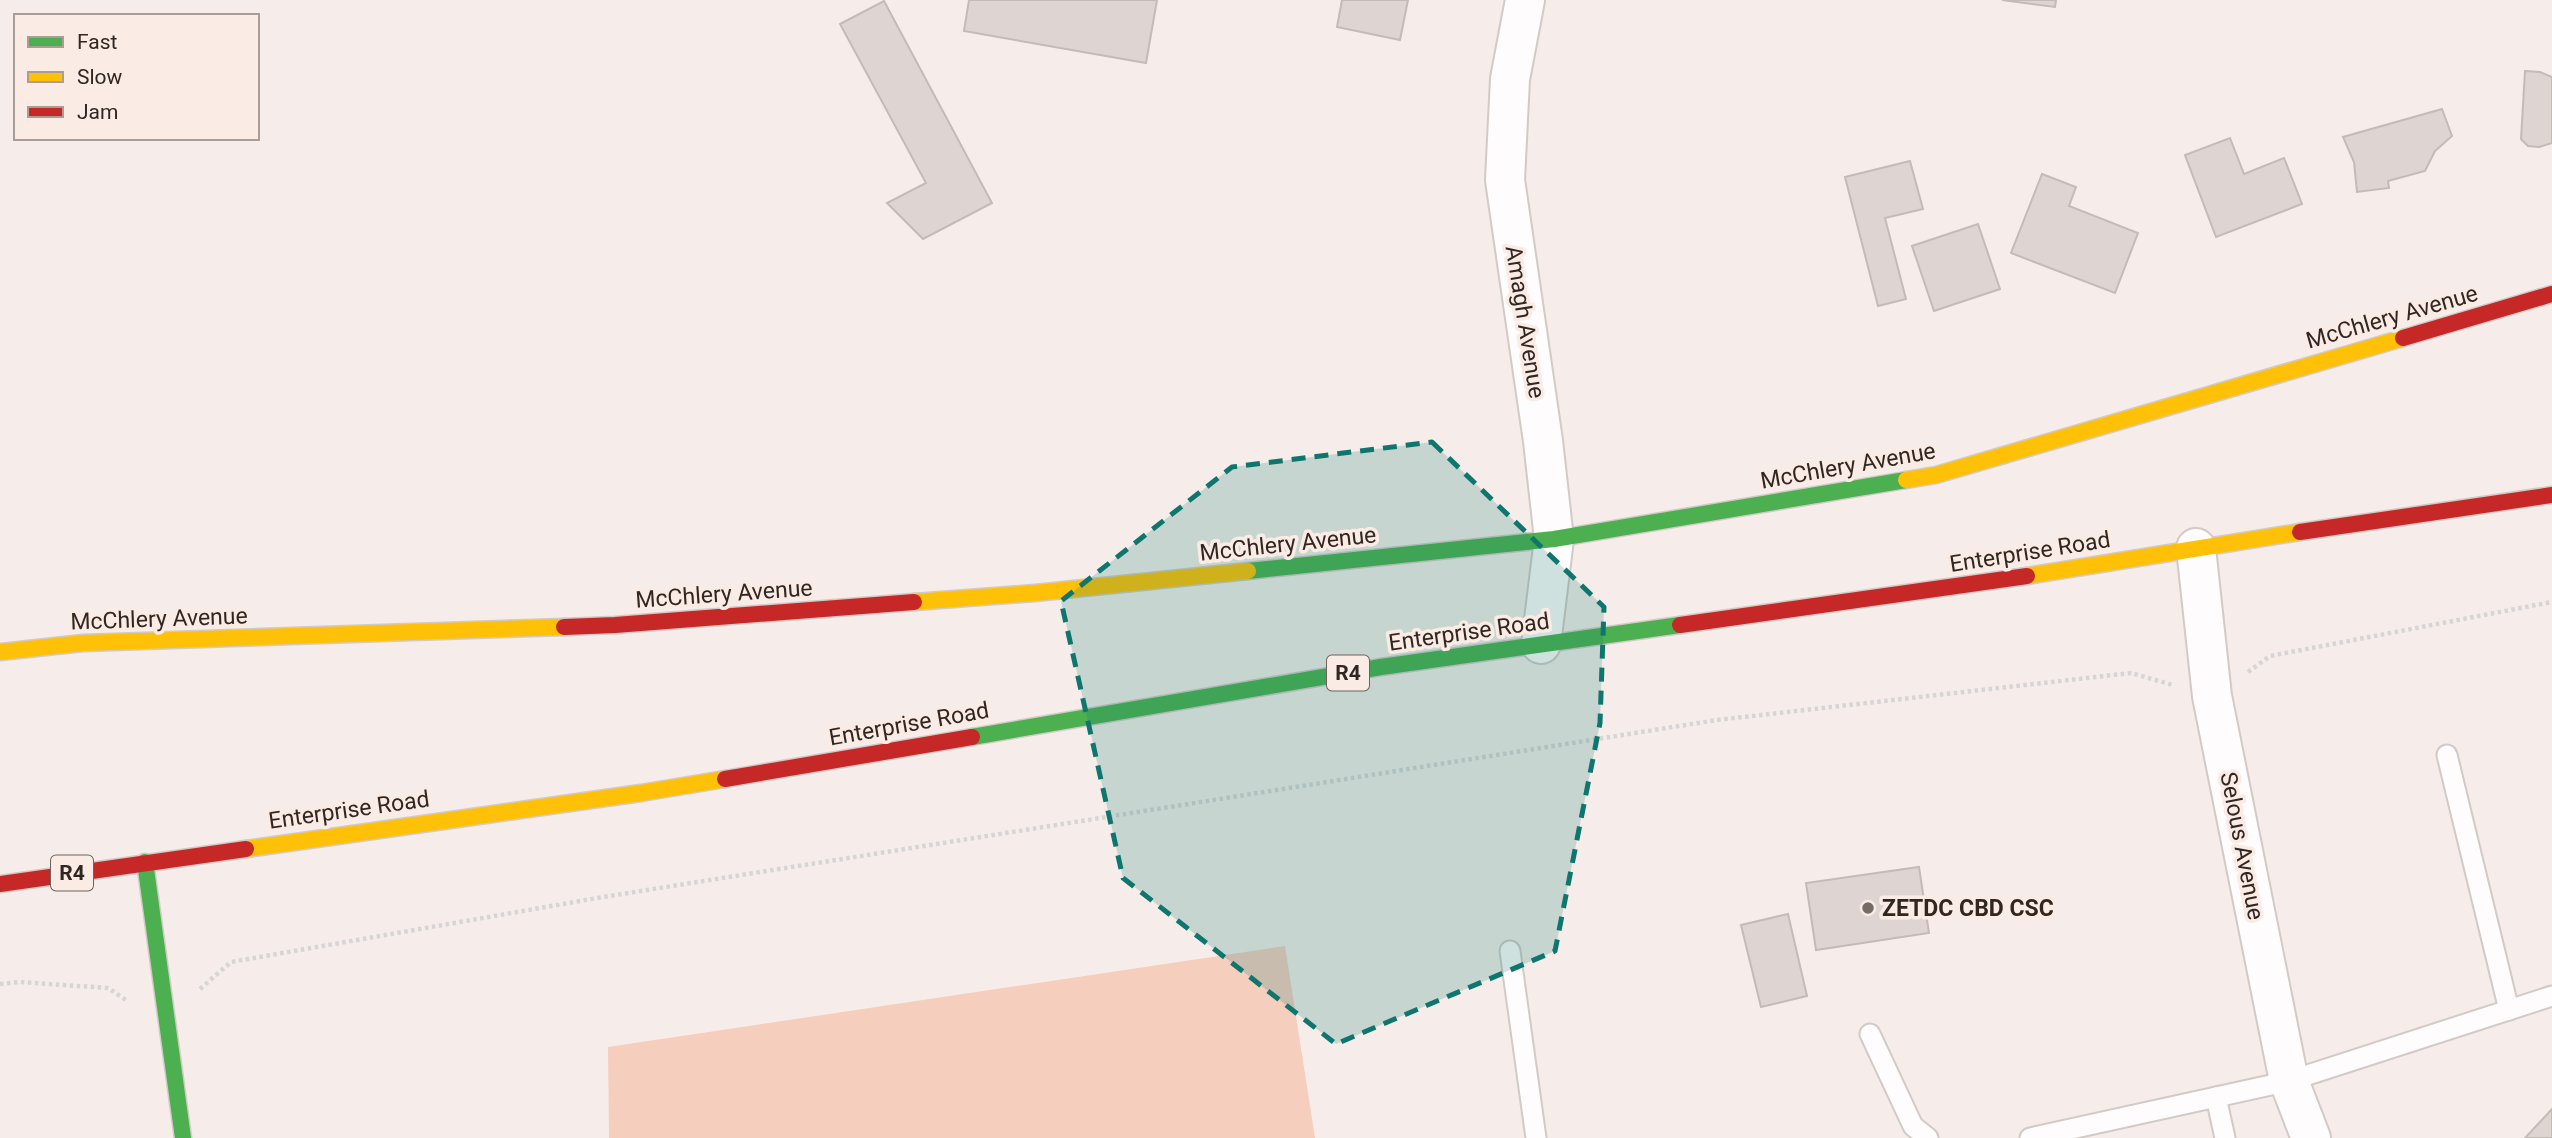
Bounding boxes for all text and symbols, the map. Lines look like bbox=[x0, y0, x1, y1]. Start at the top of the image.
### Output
legend bbox=[14, 14, 259, 140]
text: Fast bbox=[77, 30, 118, 54]
text: Slow bbox=[77, 65, 123, 89]
text: Jam bbox=[77, 100, 118, 124]
street label: Amagh Avenue bbox=[1500, 244, 1550, 400]
street label: McChlery Avenue bbox=[2303, 280, 2481, 354]
street label: McChlery Avenue bbox=[1758, 437, 1938, 495]
street label: McChlery Avenue bbox=[1198, 521, 1378, 567]
street label: Enterprise Road bbox=[1948, 526, 2112, 578]
street label: McChlery Avenue bbox=[635, 574, 813, 614]
street label: McChlery Avenue bbox=[70, 602, 248, 636]
street label: Enterprise Road bbox=[1387, 607, 1551, 657]
road number: R4 bbox=[1327, 656, 1369, 690]
street label: Enterprise Road bbox=[827, 697, 991, 751]
street label: Selous Avenue bbox=[2214, 770, 2270, 922]
street label: Enterprise Road bbox=[267, 785, 431, 835]
road number: R4 bbox=[51, 856, 93, 890]
place label: ZETDC CBD CSC bbox=[1882, 895, 2054, 922]
marker: ZETDC CBD CSC bbox=[1860, 900, 1876, 916]

